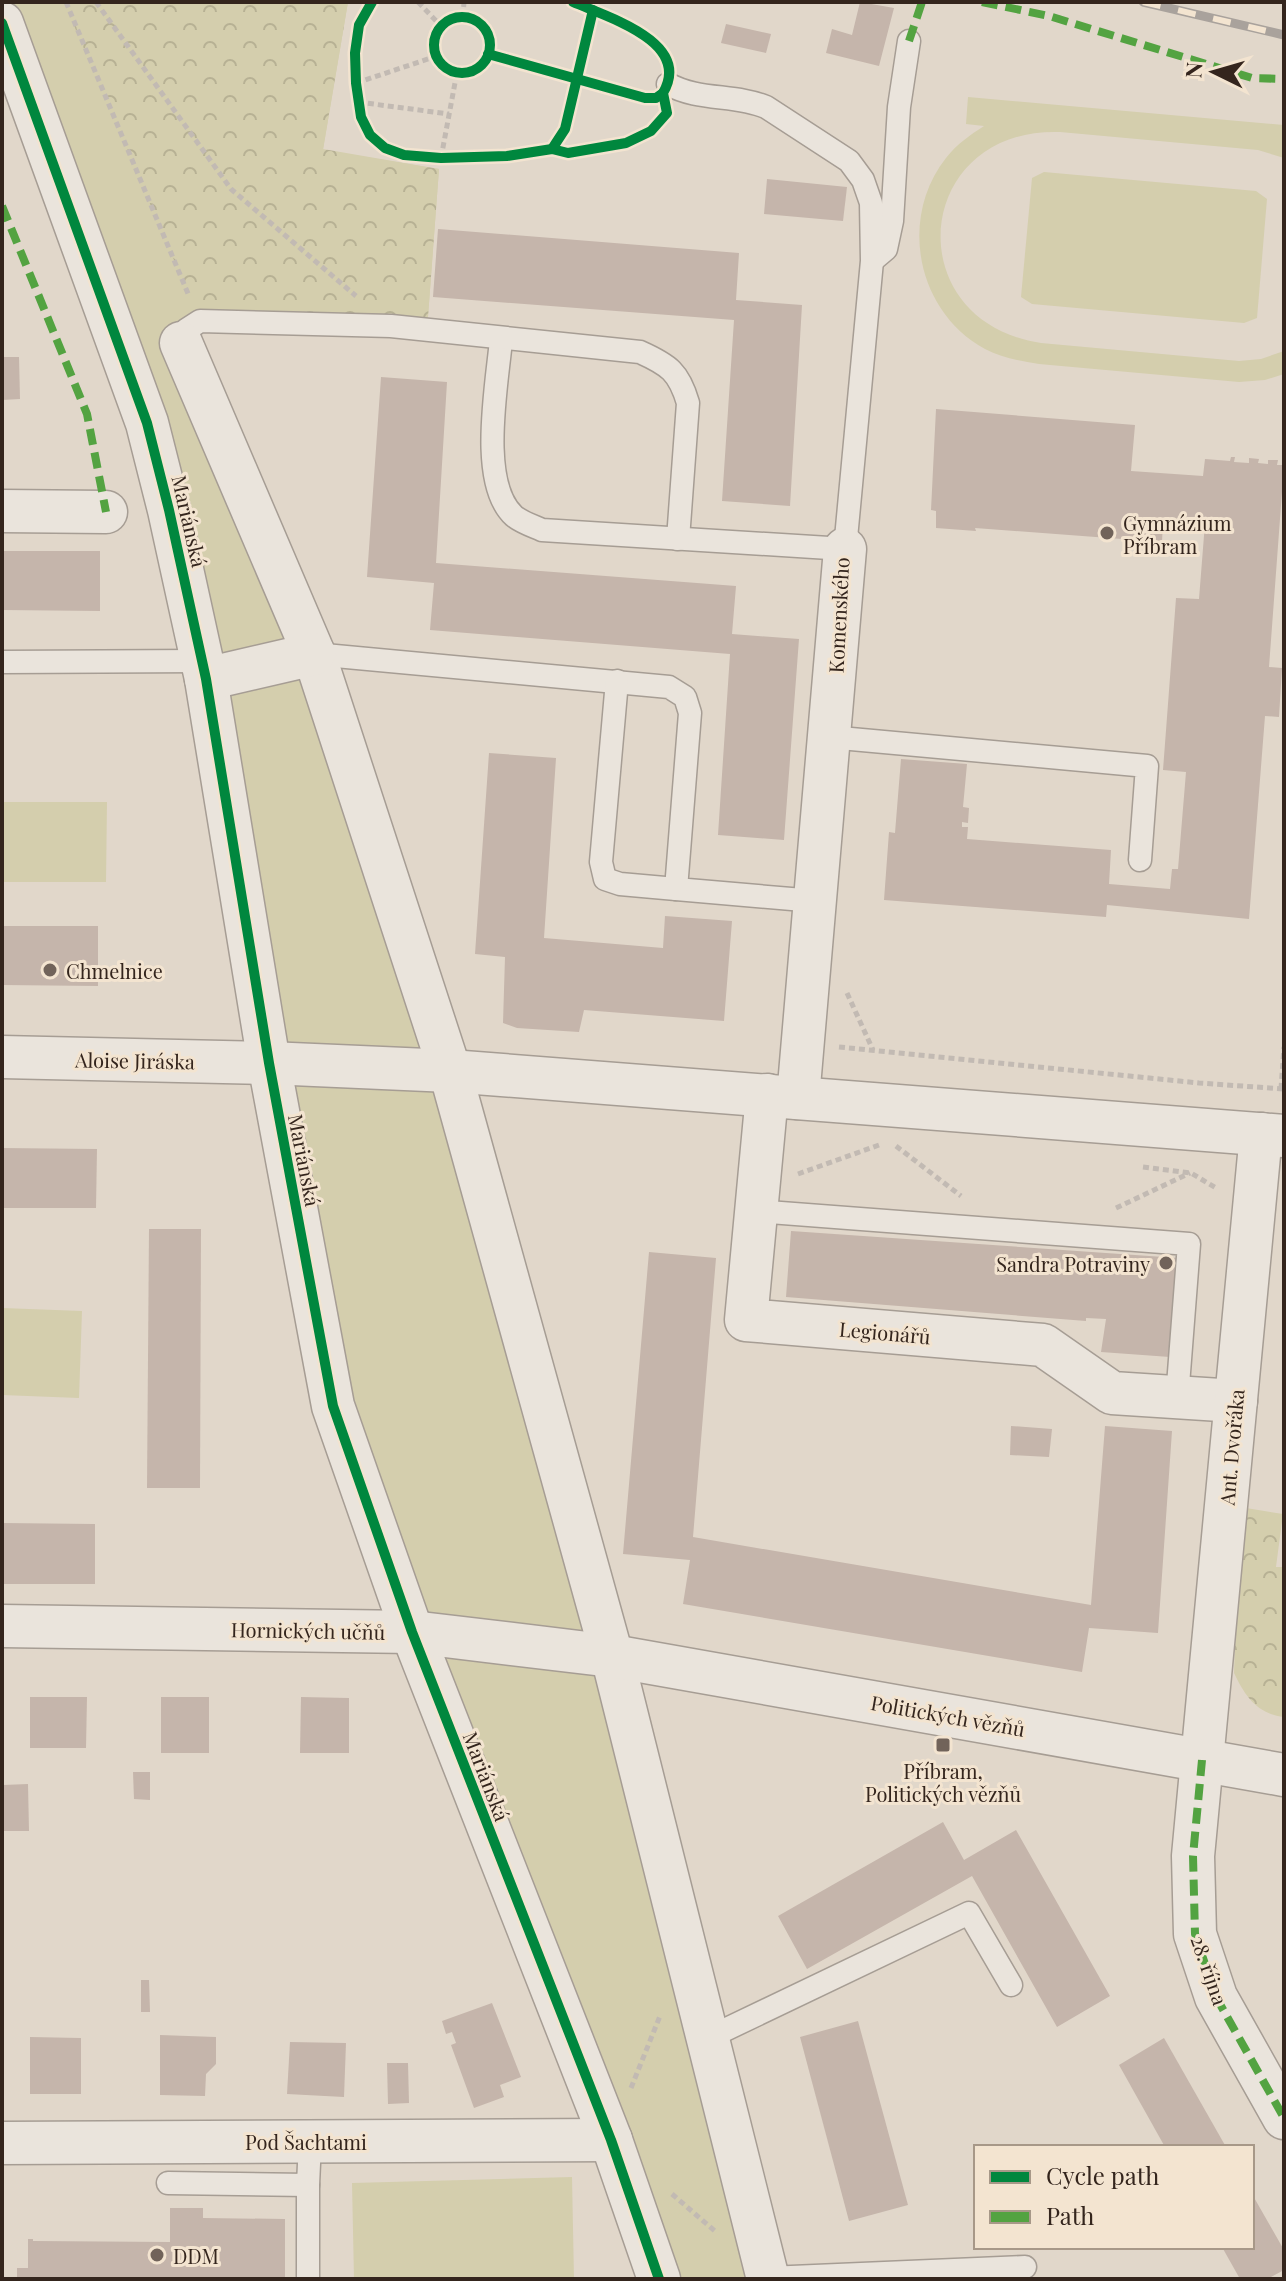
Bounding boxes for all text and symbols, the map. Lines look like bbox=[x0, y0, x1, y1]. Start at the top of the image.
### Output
north arrow bbox=[1174, 32, 1254, 112]
text: N bbox=[1177, 61, 1209, 79]
street label: Mariánská bbox=[166, 472, 214, 570]
place label: Gymnázium Příbram bbox=[1123, 509, 1232, 559]
marker: Gymnázium Příbram bbox=[1098, 524, 1116, 542]
street label: Komenského bbox=[821, 556, 855, 674]
place label: Chmelnice bbox=[66, 957, 163, 984]
marker: Chmelnice bbox=[41, 961, 59, 979]
street label: Aloise Jiráska bbox=[74, 1045, 195, 1075]
street label: Mariánská bbox=[283, 1111, 327, 1209]
place label: Sandra Potraviny bbox=[996, 1250, 1150, 1277]
marker: Sandra Potraviny bbox=[1157, 1254, 1175, 1272]
street label: Legionářů bbox=[838, 1315, 932, 1349]
street label: Ant. Dvořáka bbox=[1212, 1388, 1250, 1507]
street label: Hornických učňů bbox=[231, 1615, 386, 1645]
street label: Politických vězňů bbox=[869, 1688, 1028, 1742]
street label: Mariánská bbox=[458, 1727, 516, 1825]
marker: Příbram, Politických vězňů bbox=[934, 1736, 952, 1754]
place label: Příbram, Politických vězňů bbox=[865, 1757, 1021, 1807]
street label: 28. října bbox=[1186, 1932, 1234, 2008]
street label: Pod Šachtami bbox=[245, 2128, 367, 2155]
legend bbox=[974, 2145, 1254, 2249]
text: Cycle path bbox=[1046, 2159, 1159, 2191]
text: Path bbox=[1046, 2199, 1094, 2231]
place label: DDM bbox=[173, 2242, 219, 2269]
marker: DDM bbox=[148, 2246, 166, 2264]

